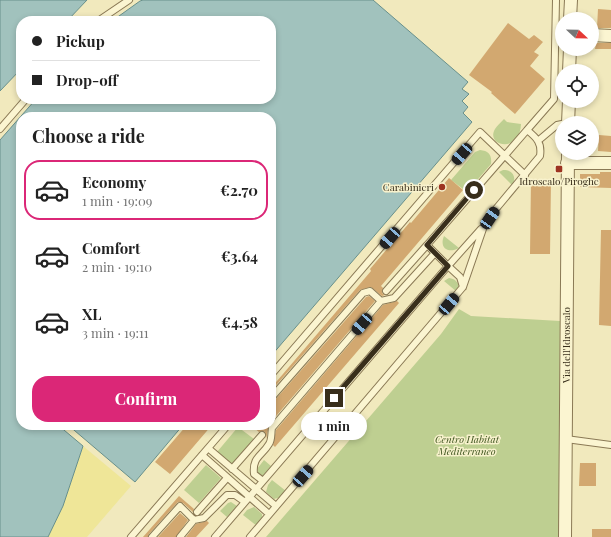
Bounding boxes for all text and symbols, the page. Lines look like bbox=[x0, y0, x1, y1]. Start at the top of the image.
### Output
north arrow bbox=[555, 12, 599, 56]
map controls bbox=[555, 12, 599, 160]
text: Pickup bbox=[56, 31, 105, 51]
button: locate bbox=[555, 64, 599, 108]
text: Drop-off bbox=[56, 70, 118, 90]
button: layers bbox=[555, 116, 599, 160]
text: Choose a ride bbox=[32, 124, 145, 148]
car bbox=[450, 141, 474, 167]
marker: Idroscalo/Piroghe bbox=[554, 164, 564, 174]
icon: car bbox=[34, 172, 70, 208]
text: Economy bbox=[82, 172, 146, 192]
place label: Idroscalo/Piroghe bbox=[519, 174, 599, 188]
text: €2.70 bbox=[220, 180, 258, 200]
place label: Carabinieri bbox=[383, 180, 434, 194]
route start bbox=[465, 181, 483, 199]
marker: Carabinieri bbox=[437, 182, 447, 192]
text: 1 min · 19:09 bbox=[82, 192, 152, 209]
car bbox=[478, 205, 502, 231]
car bbox=[378, 225, 402, 251]
icon: car bbox=[34, 238, 70, 274]
text: Comfort bbox=[82, 238, 140, 258]
text: €3.64 bbox=[221, 246, 258, 266]
text: 2 min · 19:10 bbox=[82, 258, 152, 275]
car bbox=[437, 291, 461, 317]
icon: car bbox=[34, 304, 70, 340]
text: XL bbox=[82, 304, 102, 324]
street label: Via dell'Idroscalo bbox=[559, 306, 573, 384]
car bbox=[350, 311, 374, 337]
text: €4.58 bbox=[221, 312, 258, 332]
text: 3 min · 19:11 bbox=[82, 324, 149, 341]
button: Confirm bbox=[32, 376, 260, 422]
route end bbox=[325, 389, 343, 407]
callout: 1 min bbox=[301, 412, 367, 440]
text: 1 min bbox=[318, 417, 350, 434]
park label: Centro Habitat Mediterraneo bbox=[435, 432, 500, 458]
car bbox=[291, 463, 315, 489]

